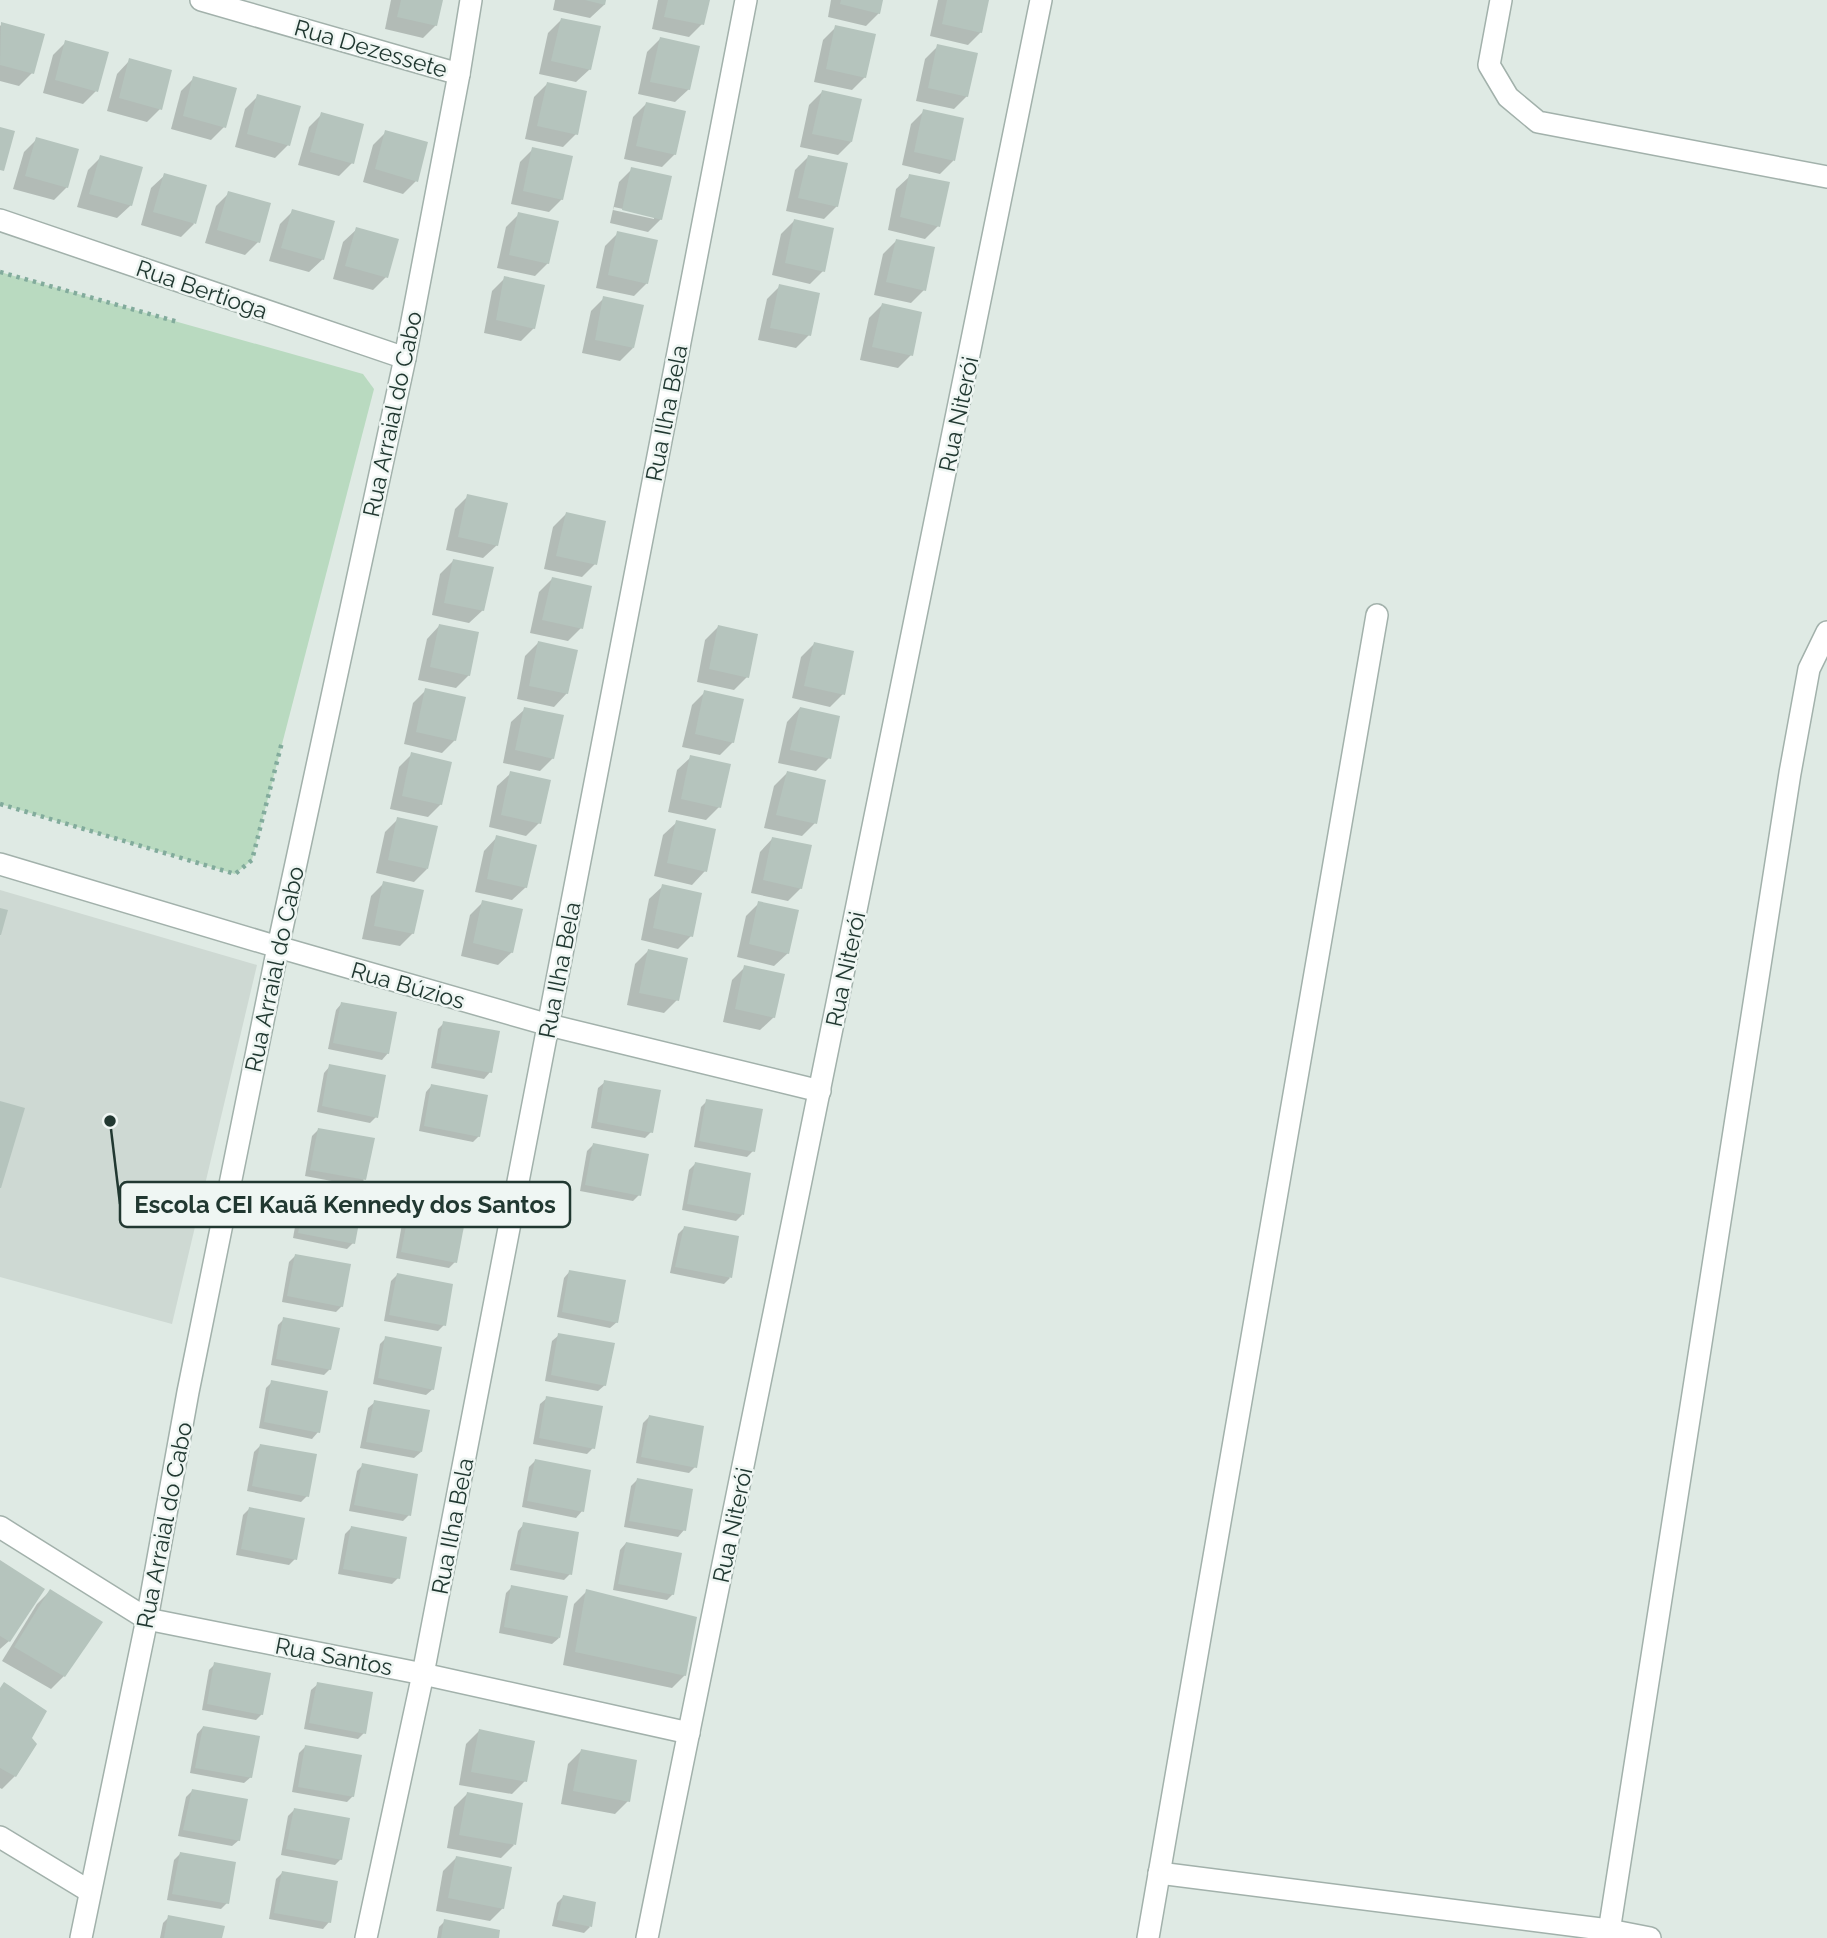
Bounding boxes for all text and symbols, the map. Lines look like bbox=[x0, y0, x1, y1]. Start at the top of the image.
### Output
street label: Rua Dezessete bbox=[291, 13, 451, 83]
street label: Rua Bertioga bbox=[133, 254, 271, 324]
street label: Rua Arraial do Cabo bbox=[357, 309, 427, 519]
street label: Rua Ilha Bela bbox=[640, 343, 692, 483]
street label: Rua Niterói bbox=[933, 354, 983, 474]
street label: Rua Arraial do Cabo bbox=[239, 864, 309, 1074]
street label: Rua Ilha Bela bbox=[533, 900, 585, 1040]
street label: Rua Niterói bbox=[820, 909, 870, 1029]
street label: Rua Búzios bbox=[348, 956, 468, 1014]
callout: Escola CEI Kauã Kennedy dos Santos bbox=[120, 1182, 570, 1227]
text: Escola CEI Kauã Kennedy dos Santos bbox=[134, 1190, 556, 1219]
street label: Rua Arraial do Cabo bbox=[131, 1420, 197, 1630]
street label: Rua Ilha Bela bbox=[426, 1456, 478, 1596]
street label: Rua Niterói bbox=[707, 1465, 757, 1585]
street label: Rua Santos bbox=[273, 1631, 395, 1681]

